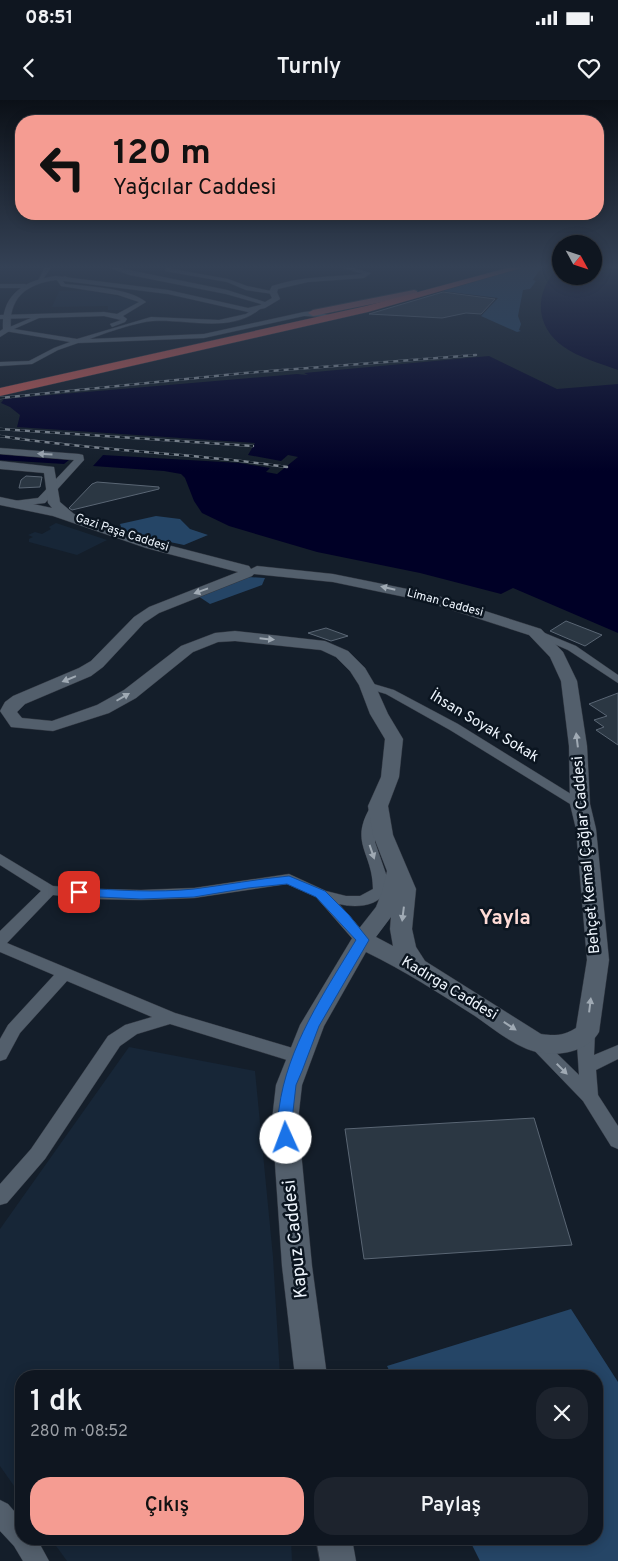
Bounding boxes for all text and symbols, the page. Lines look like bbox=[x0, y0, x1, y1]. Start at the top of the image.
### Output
text: 08:51 bbox=[25, 6, 73, 30]
icon: back bbox=[15, 54, 43, 82]
text: Turnly bbox=[277, 54, 341, 81]
icon: heart bbox=[575, 54, 603, 82]
text: 120 m bbox=[113, 132, 211, 176]
icon: left bbox=[30, 135, 95, 200]
text: Yağcılar Caddesi bbox=[113, 175, 276, 202]
north arrow bbox=[552, 235, 602, 285]
map controls bbox=[552, 235, 602, 285]
one-way arrow bbox=[37, 450, 53, 458]
street label: Gazi Paşa Caddesi bbox=[73, 510, 171, 556]
one-way arrow bbox=[381, 584, 396, 592]
street label: Liman Caddesi bbox=[405, 585, 485, 621]
one-way arrow bbox=[194, 588, 209, 595]
one-way arrow bbox=[259, 635, 275, 643]
one-way arrow bbox=[61, 676, 76, 684]
street label: İhsan Soyak Sokak bbox=[426, 686, 543, 767]
one-way arrow bbox=[117, 693, 130, 702]
one-way arrow bbox=[573, 731, 581, 747]
street label: Behçet Kemal Çağlar Caddesi bbox=[569, 755, 605, 955]
one-way arrow bbox=[369, 845, 376, 860]
pin bbox=[58, 871, 100, 913]
icon: arrive bbox=[65, 878, 93, 906]
one-way arrow bbox=[399, 906, 407, 922]
district label: Yayla bbox=[479, 906, 531, 932]
street label: Kadırga Caddesi bbox=[397, 953, 501, 1025]
one-way arrow bbox=[586, 997, 594, 1013]
one-way arrow bbox=[503, 1022, 516, 1031]
one-way arrow bbox=[555, 1063, 567, 1075]
position arrow bbox=[259, 1111, 311, 1163]
street label: Kapuz Caddesi bbox=[278, 1179, 314, 1299]
text: 1 dk bbox=[30, 1384, 83, 1421]
button: close bbox=[536, 1387, 588, 1439]
text: 280 m · 08:52 bbox=[30, 1422, 128, 1442]
button: Çıkış bbox=[30, 1477, 304, 1535]
button: Paylaş bbox=[314, 1477, 588, 1535]

